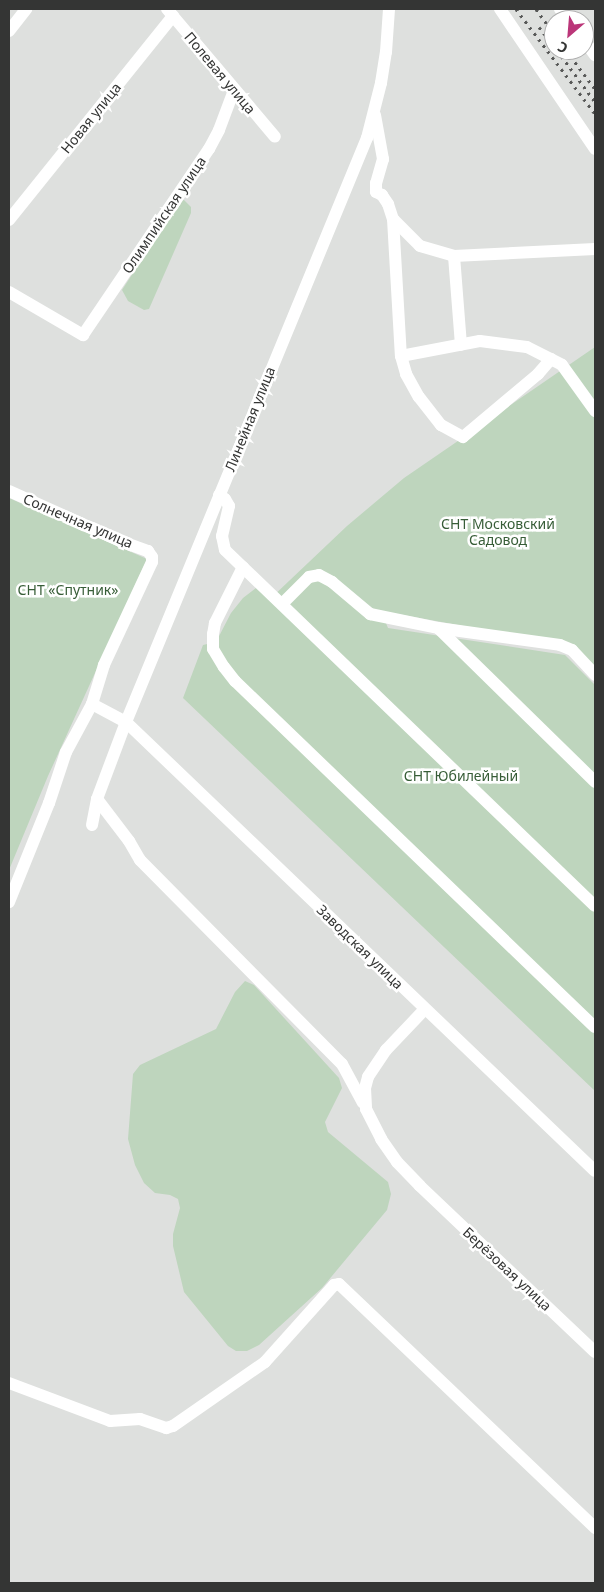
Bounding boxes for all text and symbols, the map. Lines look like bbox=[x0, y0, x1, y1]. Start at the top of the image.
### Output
north arrow bbox=[544, 10, 594, 60]
street label: Полевая улица bbox=[181, 29, 259, 117]
text: С bbox=[554, 37, 571, 58]
street label: Новая улица bbox=[57, 79, 125, 157]
street label: Олимпийская улица bbox=[119, 153, 209, 277]
street label: Линейная улица bbox=[221, 364, 279, 474]
street label: Солнечная улица bbox=[21, 490, 135, 552]
park label: СНТ Московский Садовод bbox=[441, 516, 555, 548]
park label: СНТ «Спутник» bbox=[18, 582, 118, 598]
park label: СНТ Юбилейный bbox=[404, 768, 518, 784]
street label: Заводская улица bbox=[313, 901, 407, 993]
street label: Берёзовая улица bbox=[459, 1224, 555, 1314]

